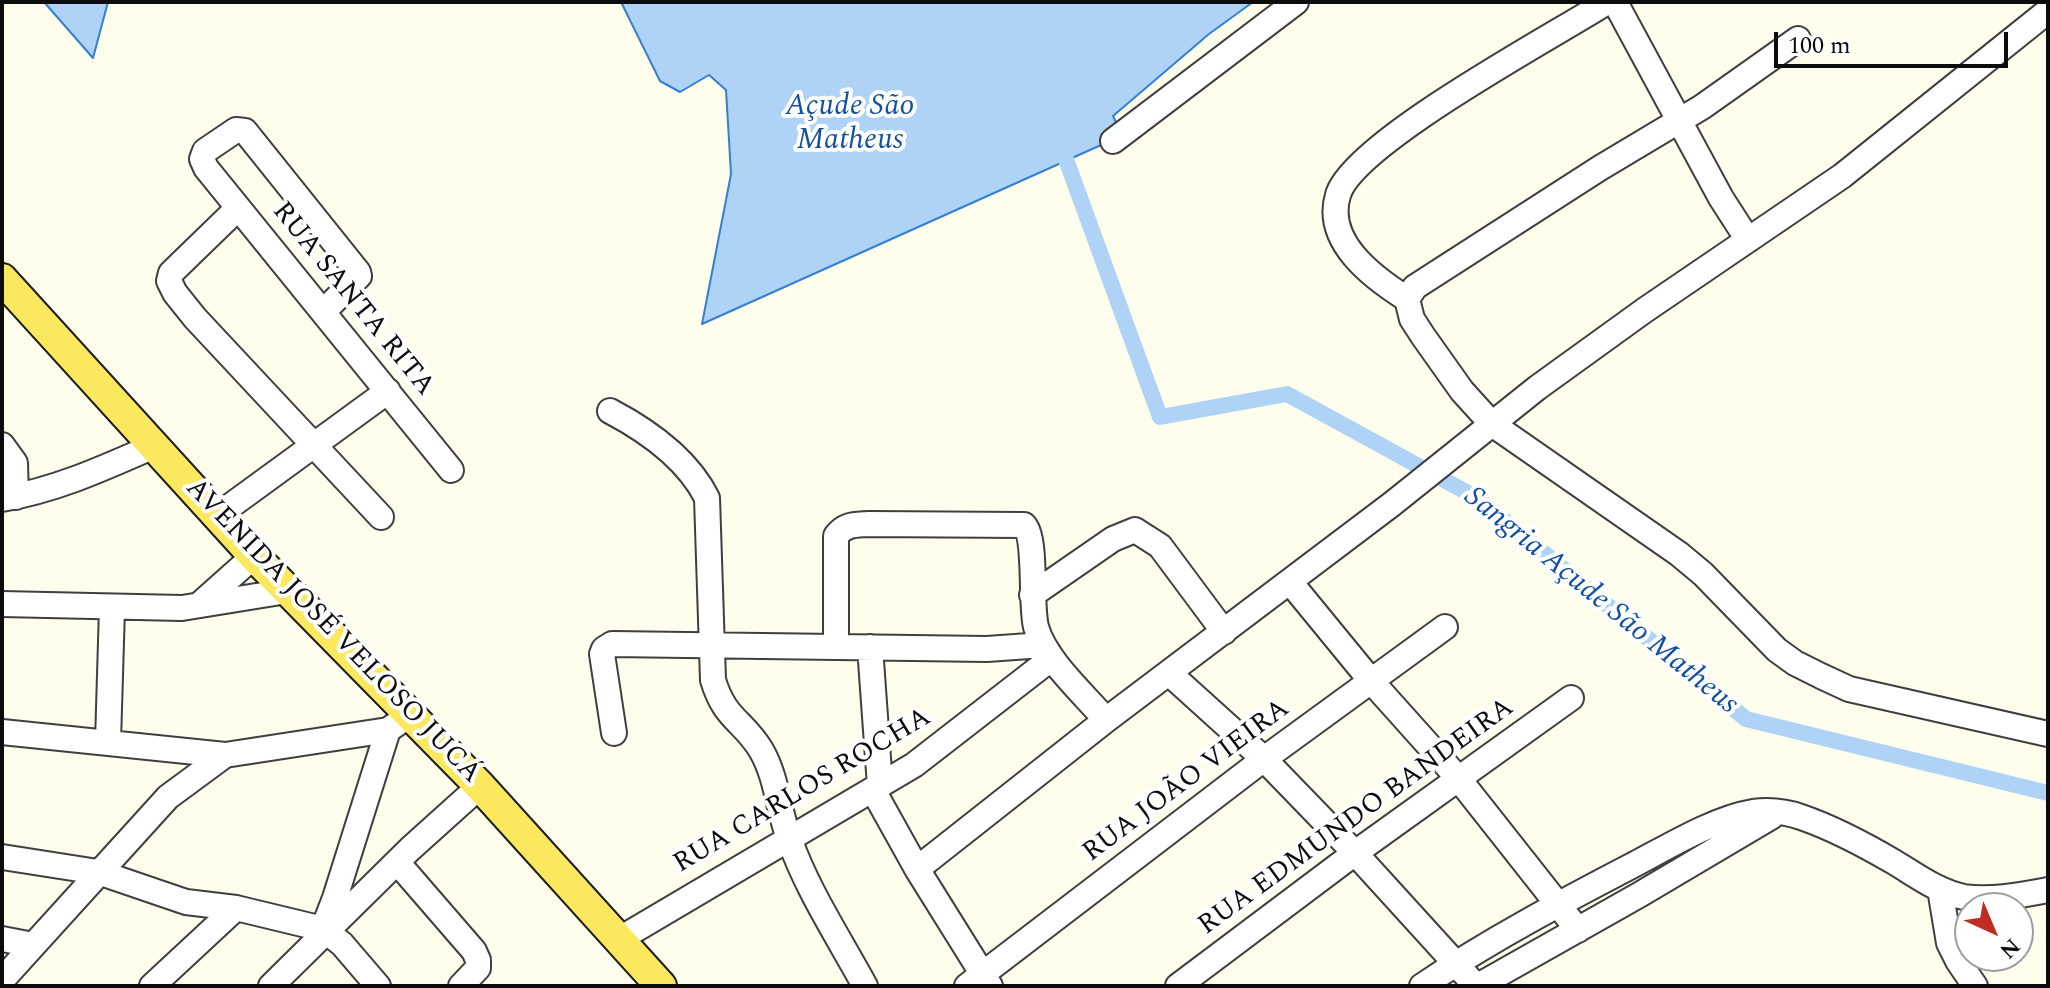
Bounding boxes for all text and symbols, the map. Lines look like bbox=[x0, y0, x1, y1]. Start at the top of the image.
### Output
scale bar bbox=[1778, 16, 2012, 66]
text: 100 m bbox=[1788, 28, 1851, 64]
water label: Açude São Matheus bbox=[786, 90, 914, 160]
street label: RUA SANTA RITA bbox=[263, 196, 441, 404]
street label: AVENIDA JOSÉ VELOSO JUCÁ bbox=[177, 472, 487, 792]
water label: Sangria Açude São Matheus bbox=[1456, 480, 1744, 724]
street label: RUA EDMUNDO BANDEIRA bbox=[1193, 692, 1521, 944]
street label: RUA JOÃO VIEIRA bbox=[1077, 693, 1297, 871]
street label: RUA CARLOS ROCHA bbox=[668, 702, 938, 882]
north arrow bbox=[1954, 892, 2034, 972]
text: N bbox=[1992, 930, 2028, 966]

